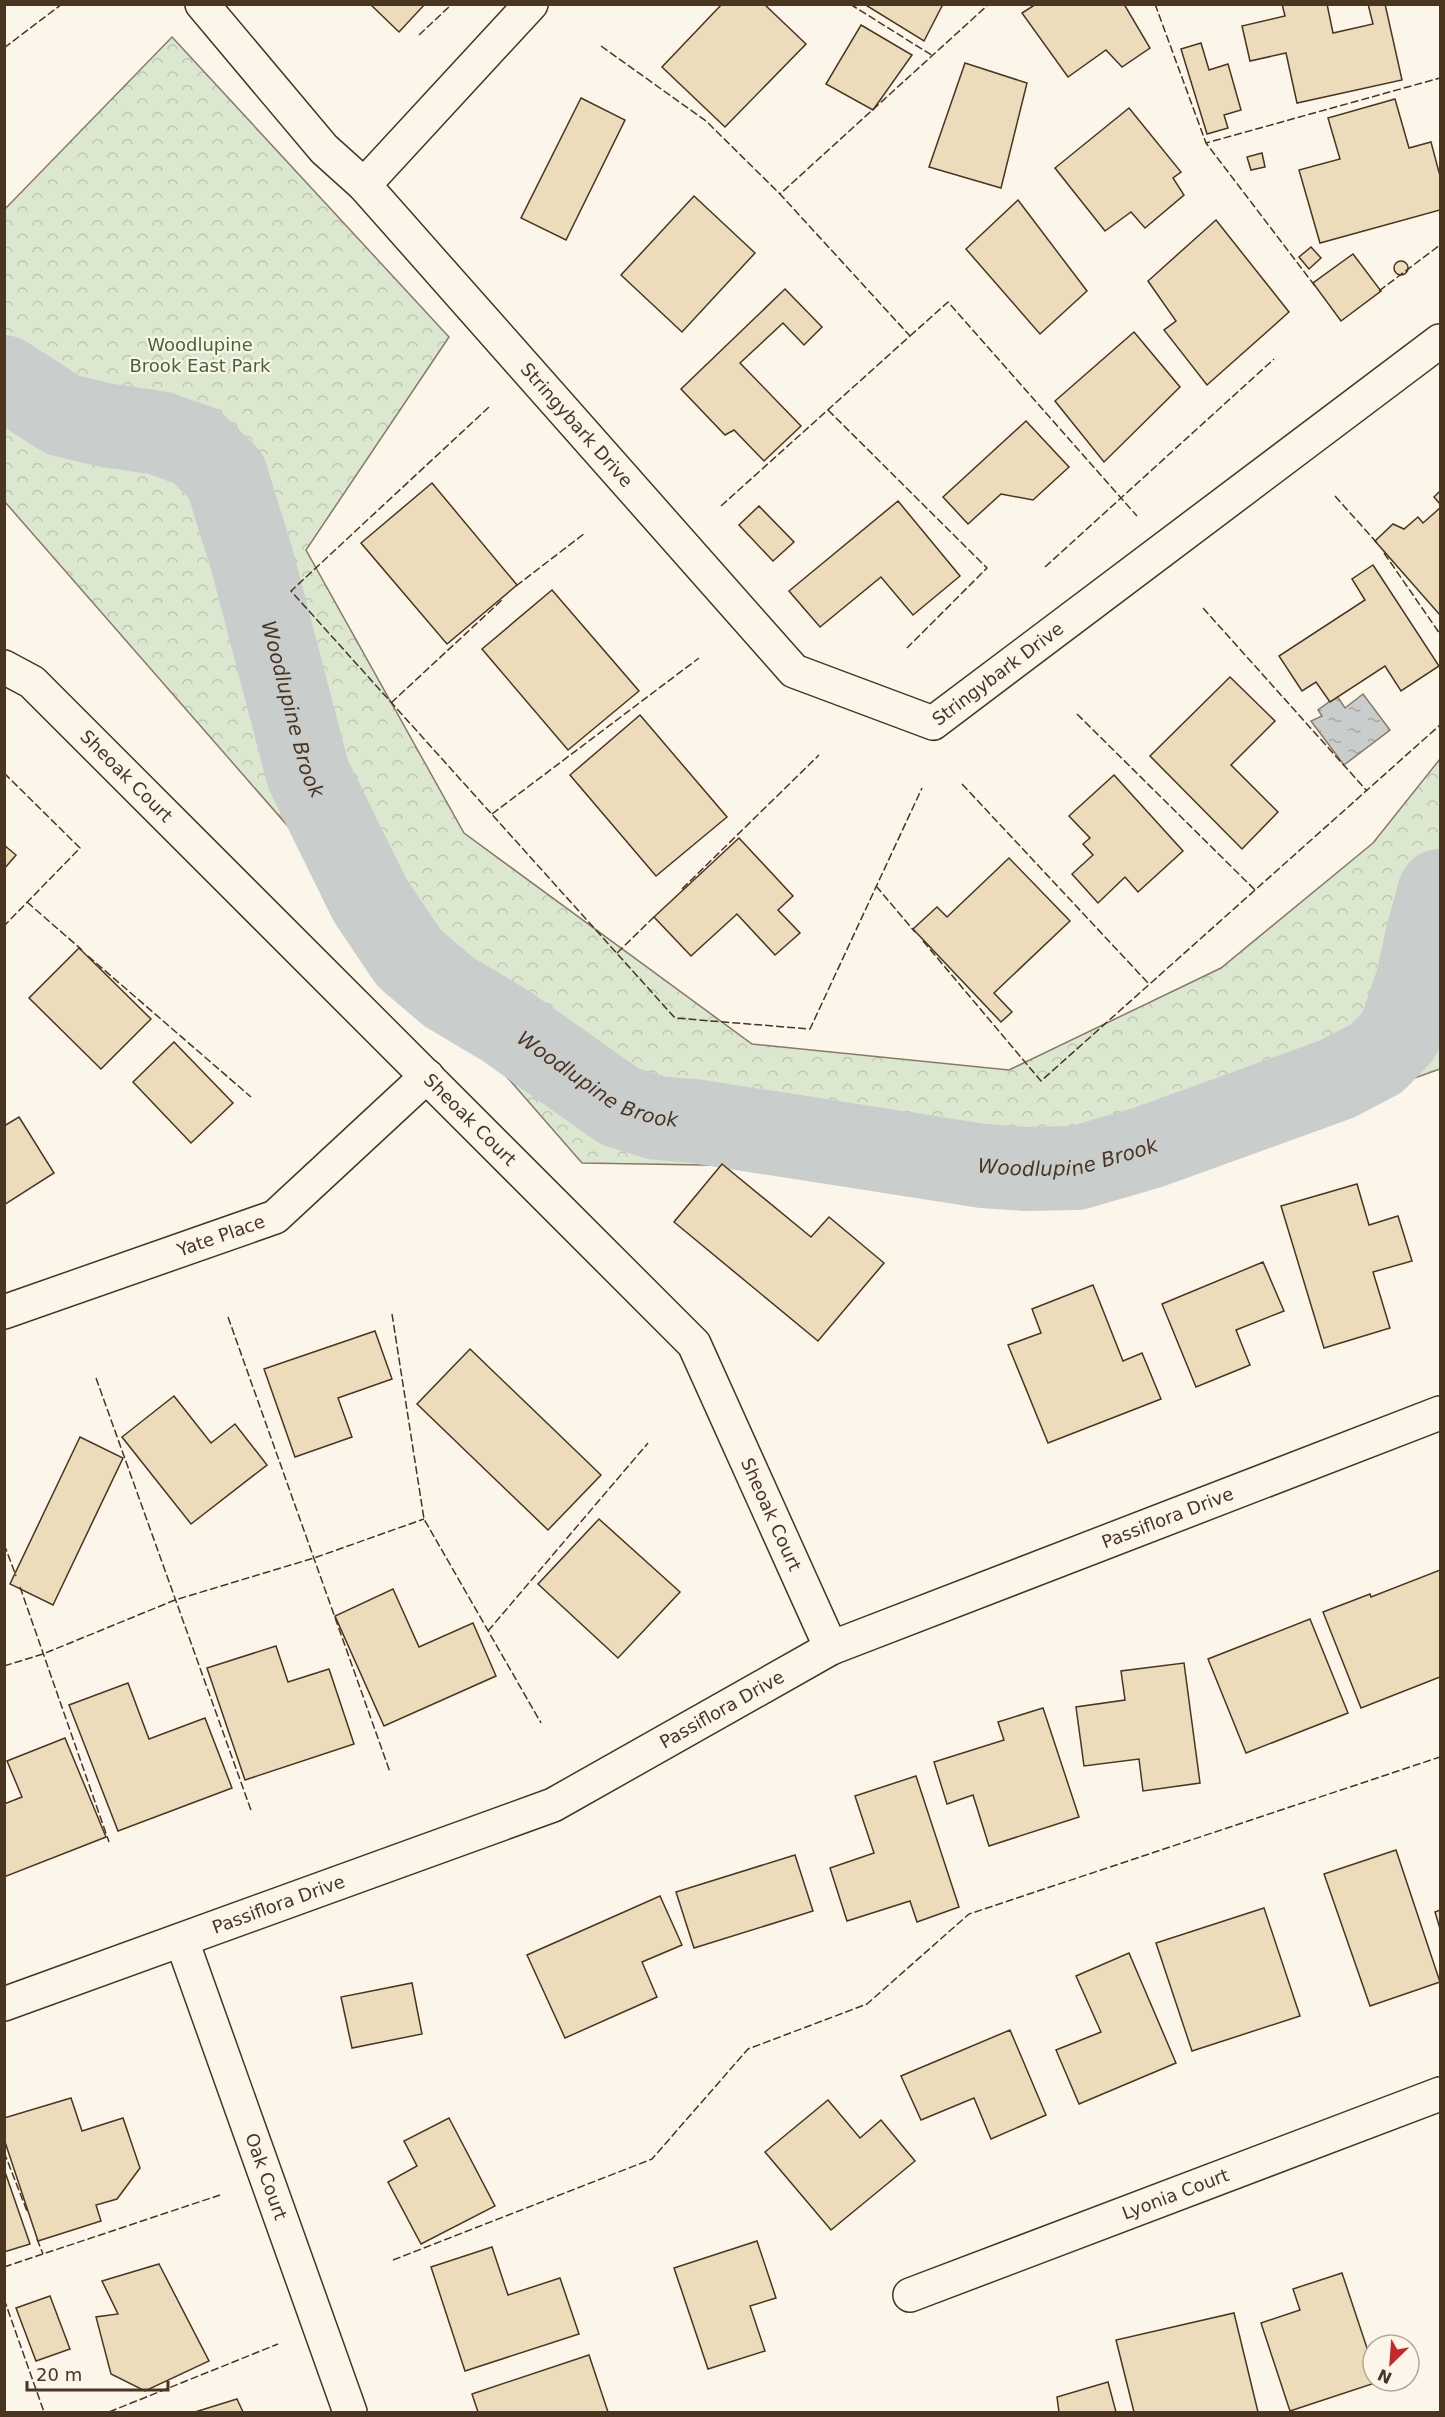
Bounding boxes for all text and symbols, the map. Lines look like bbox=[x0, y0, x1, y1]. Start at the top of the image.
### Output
park label: Woodlupine Brook East Park bbox=[130, 334, 271, 376]
street label: Stringybark Drive bbox=[516, 359, 637, 491]
water label: Woodlupine Brook bbox=[256, 618, 330, 803]
street label: Stringybark Drive bbox=[928, 618, 1067, 730]
street label: Sheoak Court bbox=[76, 725, 177, 826]
water label: Woodlupine Brook bbox=[513, 1026, 681, 1132]
street label: Sheoak Court bbox=[420, 1069, 521, 1170]
water label: Woodlupine Brook bbox=[977, 1132, 1162, 1181]
street label: Yate Place bbox=[173, 1210, 267, 1261]
street label: Sheoak Court bbox=[737, 1455, 806, 1574]
street label: Passiflora Drive bbox=[1099, 1483, 1236, 1553]
street label: Passiflora Drive bbox=[656, 1666, 788, 1753]
street label: Passiflora Drive bbox=[209, 1870, 347, 1938]
street label: Oak Court bbox=[241, 2130, 292, 2223]
street label: Lyonia Court bbox=[1119, 2164, 1232, 2224]
north arrow bbox=[1361, 2333, 1421, 2393]
scale bar bbox=[27, 2354, 168, 2392]
text: 20 m bbox=[36, 2364, 82, 2385]
text: N bbox=[1375, 2365, 1395, 2388]

